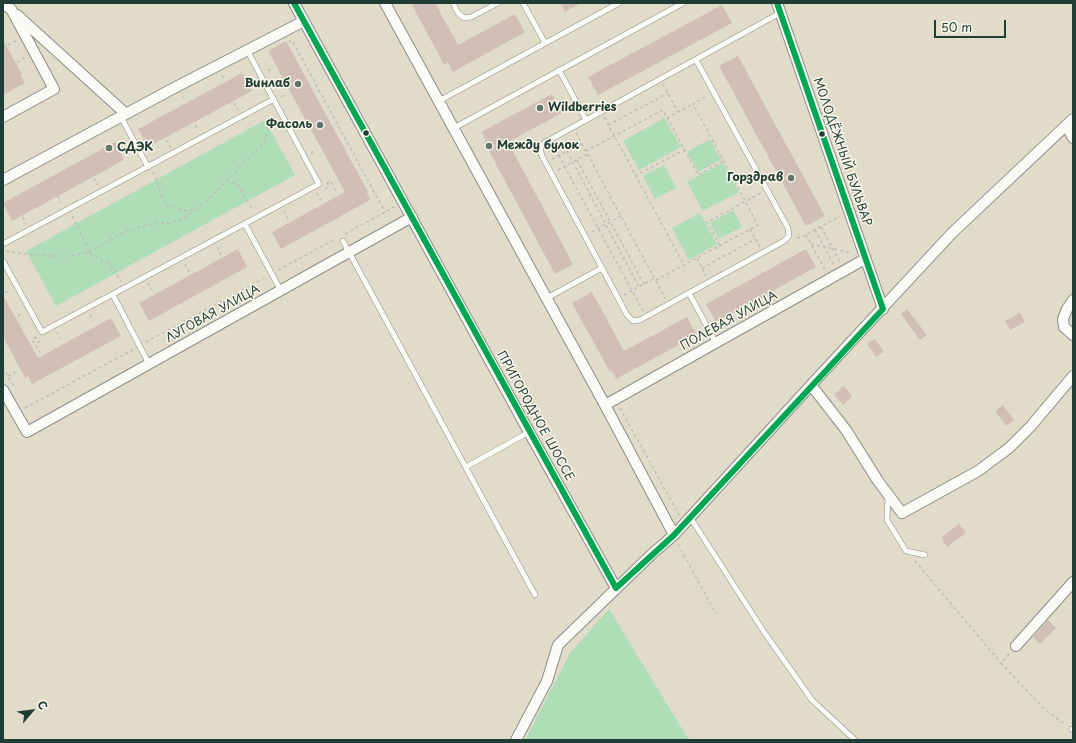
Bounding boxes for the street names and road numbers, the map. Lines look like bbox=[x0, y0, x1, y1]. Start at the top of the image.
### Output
street label: МОЛОДЁЖНЫЙ БУЛЬВАР bbox=[810, 76, 874, 228]
street label: ЛУГОВАЯ УЛИЦА bbox=[163, 282, 263, 346]
street label: ПОЛЕВАЯ УЛИЦА bbox=[678, 288, 780, 354]
street label: ПРИГОРОДНОЕ ШОССЕ bbox=[493, 349, 577, 483]

